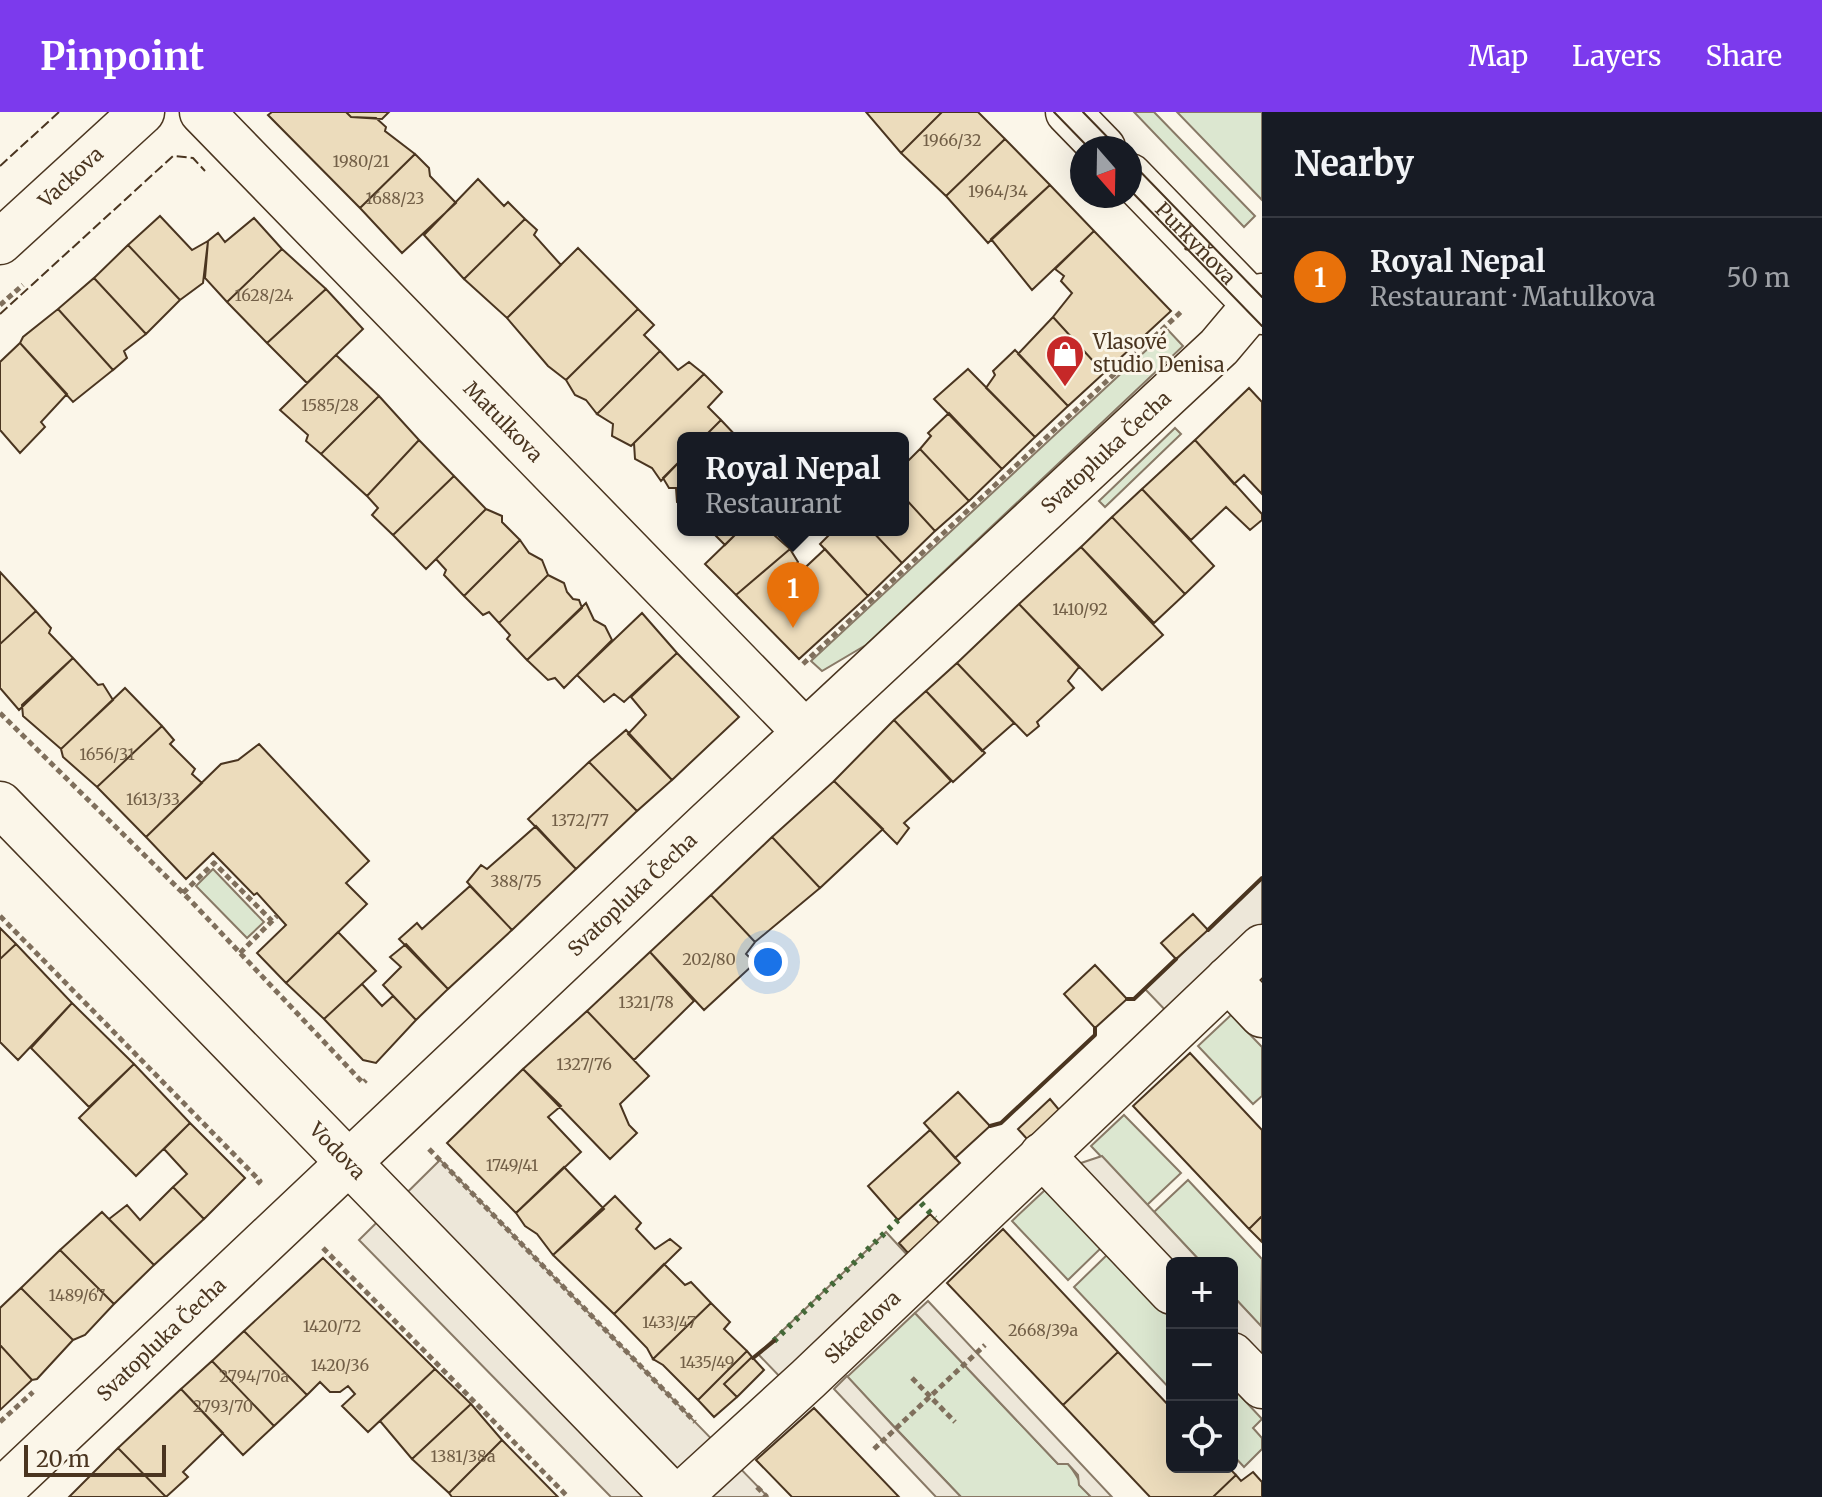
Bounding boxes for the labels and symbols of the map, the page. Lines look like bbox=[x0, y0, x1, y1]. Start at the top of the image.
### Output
house number: 1966/32 bbox=[923, 130, 981, 150]
north arrow bbox=[1070, 136, 1142, 208]
street label: Vackova bbox=[32, 141, 108, 213]
house number: 1980/21 bbox=[333, 151, 389, 171]
house number: 1964/34 bbox=[968, 181, 1028, 201]
house number: 1688/23 bbox=[366, 188, 424, 208]
street label: Purkyňova bbox=[1150, 197, 1242, 290]
house number: 1628/24 bbox=[235, 285, 294, 305]
place label: Vlasové studio Denisa bbox=[1092, 329, 1225, 377]
shop icon: Vlasové studio Denisa bbox=[1044, 333, 1086, 388]
street label: Matulkova bbox=[459, 376, 549, 467]
street label: Svatopluka Čecha bbox=[1035, 385, 1176, 518]
house number: 1585/28 bbox=[301, 395, 359, 415]
pin: 1 bbox=[767, 562, 819, 628]
house number: 1410/92 bbox=[1052, 599, 1108, 619]
house number: 1656/31 bbox=[79, 744, 135, 764]
house number: 1613/33 bbox=[126, 789, 180, 809]
house number: 1372/77 bbox=[551, 810, 609, 830]
street label: Svatopluka Čecha bbox=[562, 827, 702, 961]
house number: 388/75 bbox=[490, 871, 542, 891]
your location bbox=[748, 942, 788, 982]
house number: 202/80 bbox=[682, 949, 736, 969]
house number: 1321/78 bbox=[618, 992, 674, 1012]
house number: 1327/76 bbox=[556, 1054, 612, 1074]
street label: Vodova bbox=[304, 1116, 371, 1185]
house number: 1749/41 bbox=[486, 1155, 538, 1175]
street label: Svatopluka Čecha bbox=[91, 1272, 231, 1406]
house number: 1489/67 bbox=[49, 1285, 105, 1305]
street label: Skácelova bbox=[819, 1285, 905, 1369]
house number: 1433/47 bbox=[642, 1312, 696, 1332]
house number: 1420/72 bbox=[303, 1316, 361, 1336]
house number: 2668/39a bbox=[1008, 1320, 1079, 1340]
house number: 1435/49 bbox=[679, 1352, 735, 1372]
house number: 1420/36 bbox=[311, 1355, 370, 1375]
house number: 2794/70a bbox=[219, 1366, 290, 1386]
house number: 2793/70 bbox=[193, 1396, 253, 1416]
scale bar bbox=[24, 1441, 166, 1477]
house number: 1381/38a bbox=[431, 1446, 496, 1466]

